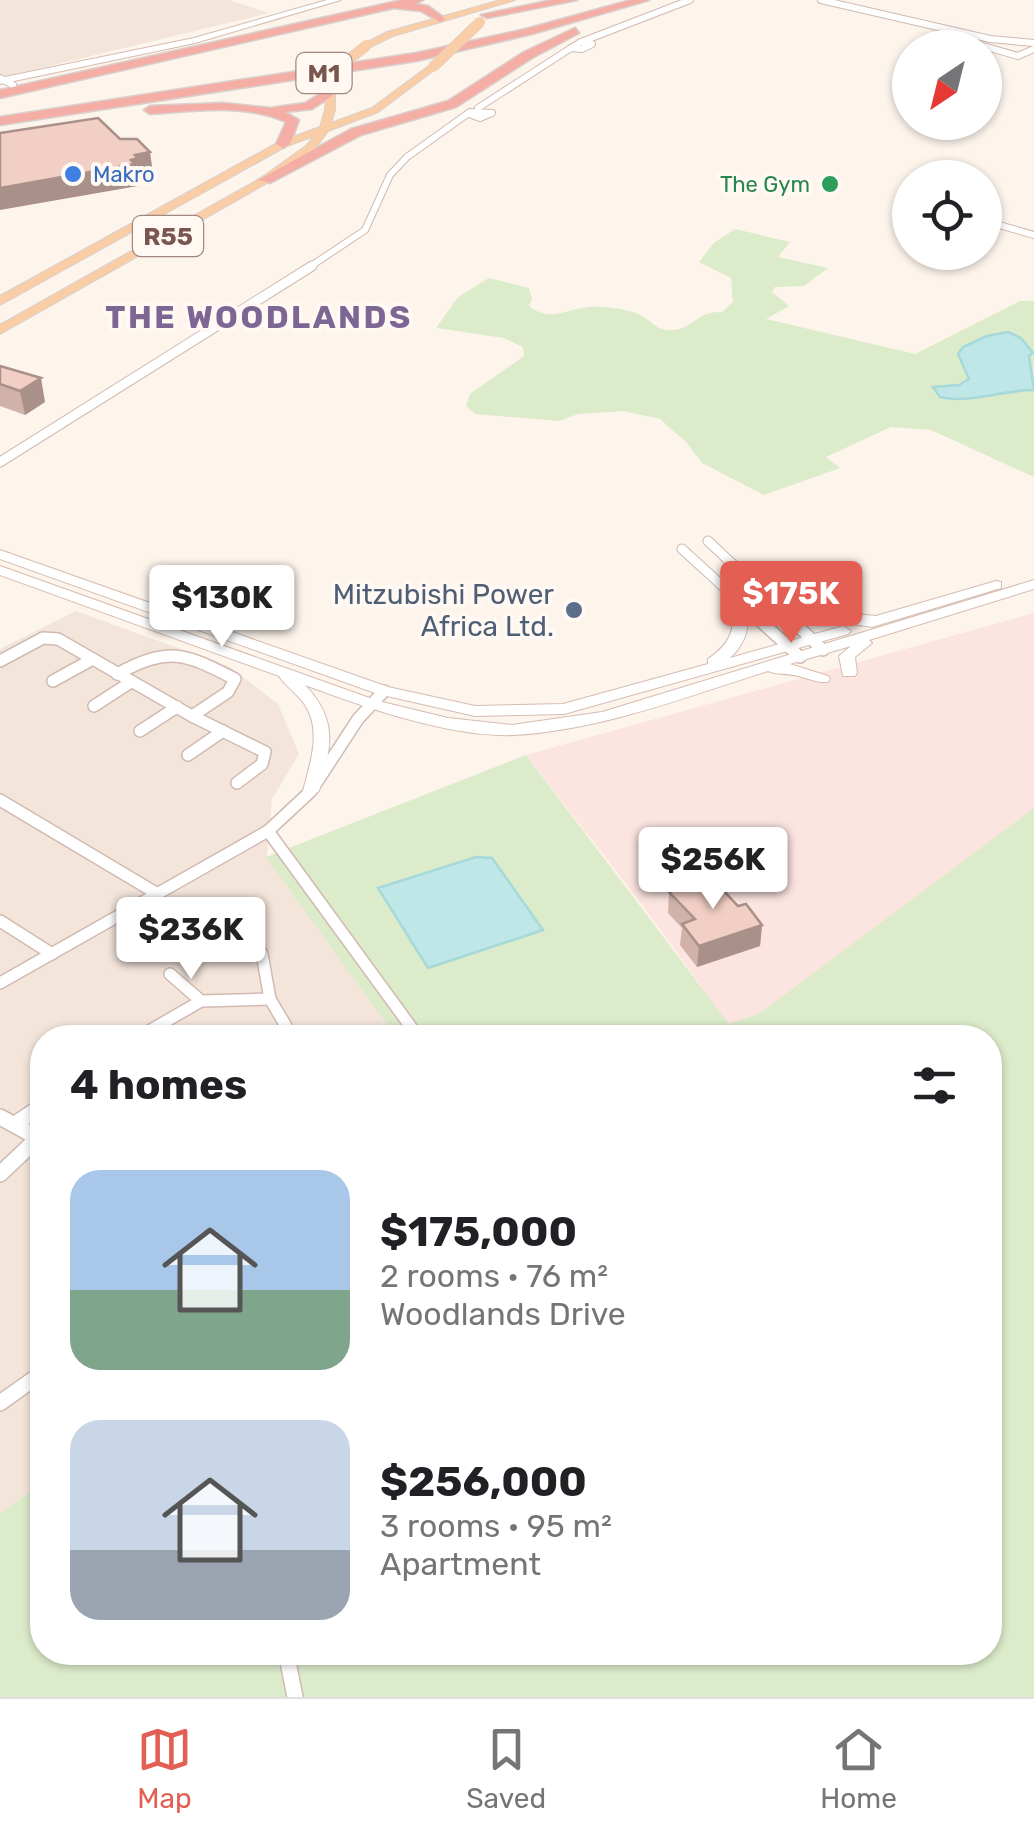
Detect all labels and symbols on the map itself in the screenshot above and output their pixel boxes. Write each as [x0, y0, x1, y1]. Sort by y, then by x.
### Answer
north arrow [892, 30, 1002, 140]
road number: M1 [296, 53, 352, 93]
place label: Makro [93, 161, 155, 188]
marker: Makro [62, 163, 84, 185]
place label: The Gym [720, 171, 810, 198]
marker: The Gym [819, 173, 841, 195]
road number: R55 [133, 216, 203, 256]
district label: THE WOODLANDS [105, 298, 413, 336]
pin: $175K [721, 561, 861, 646]
pin: $130K [152, 565, 292, 650]
place label: Mitzubishi Power Africa Ltd. [333, 578, 554, 643]
marker: Mitzubishi Power Africa Ltd. [563, 599, 585, 621]
pin: $256K [643, 827, 783, 912]
pin: $236K [121, 897, 261, 982]

